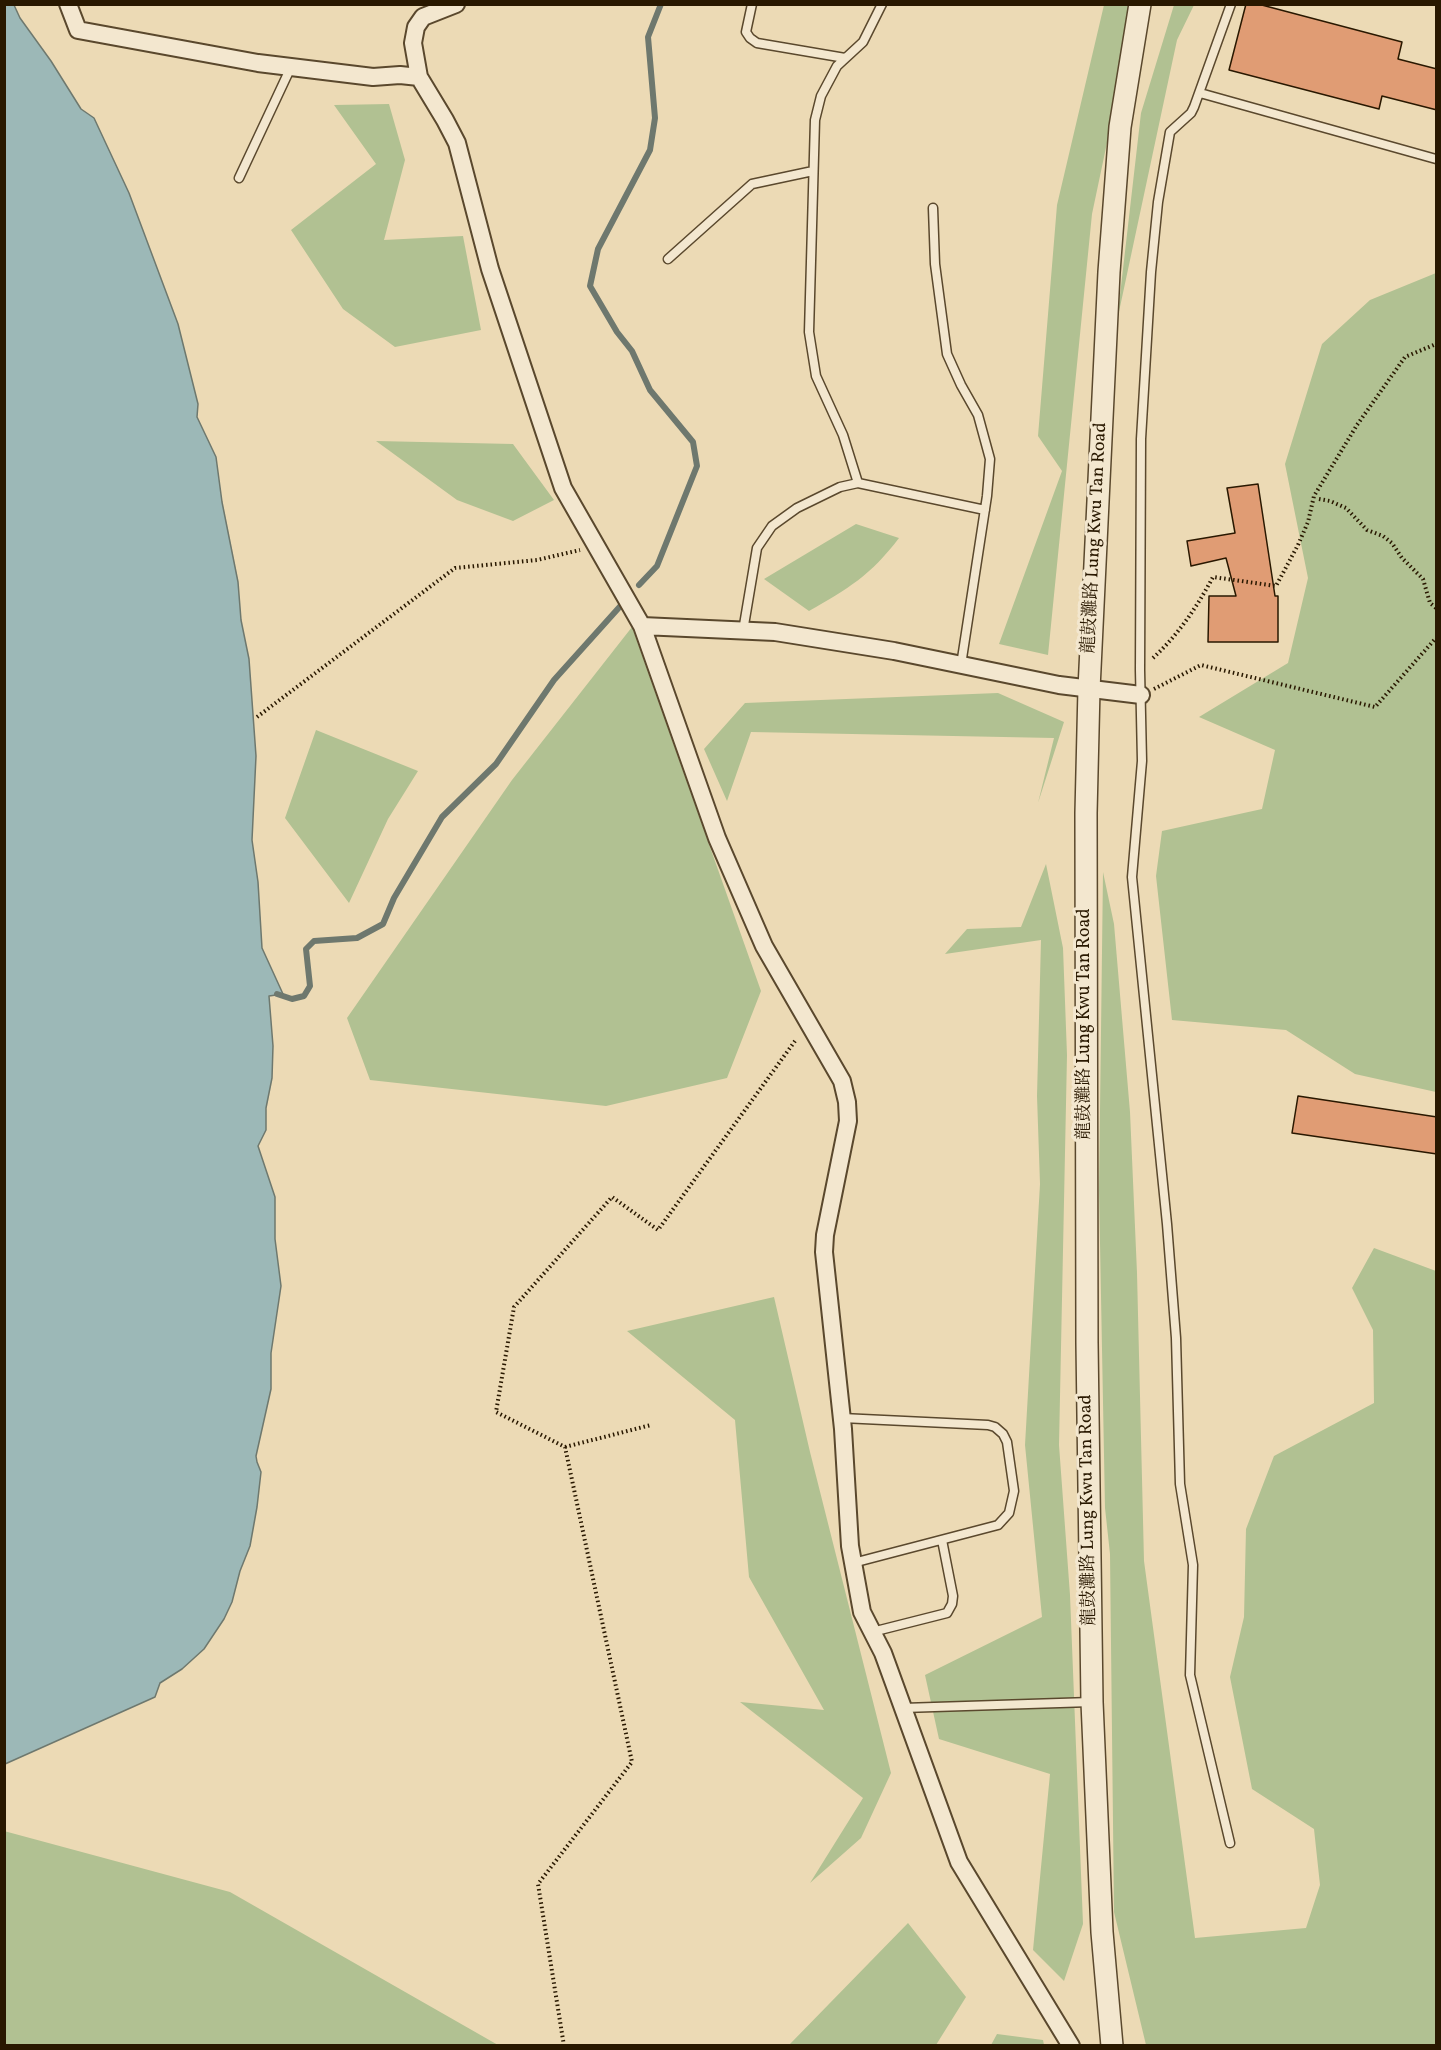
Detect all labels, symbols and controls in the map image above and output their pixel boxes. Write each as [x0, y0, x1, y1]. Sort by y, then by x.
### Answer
street label: 龍鼓灘路 Lung Kwu Tan Road [1079, 422, 1113, 654]
street label: 龍鼓灘路 Lung Kwu Tan Road [1075, 908, 1097, 1140]
street label: 龍鼓灘路 Lung Kwu Tan Road [1076, 1394, 1102, 1626]

